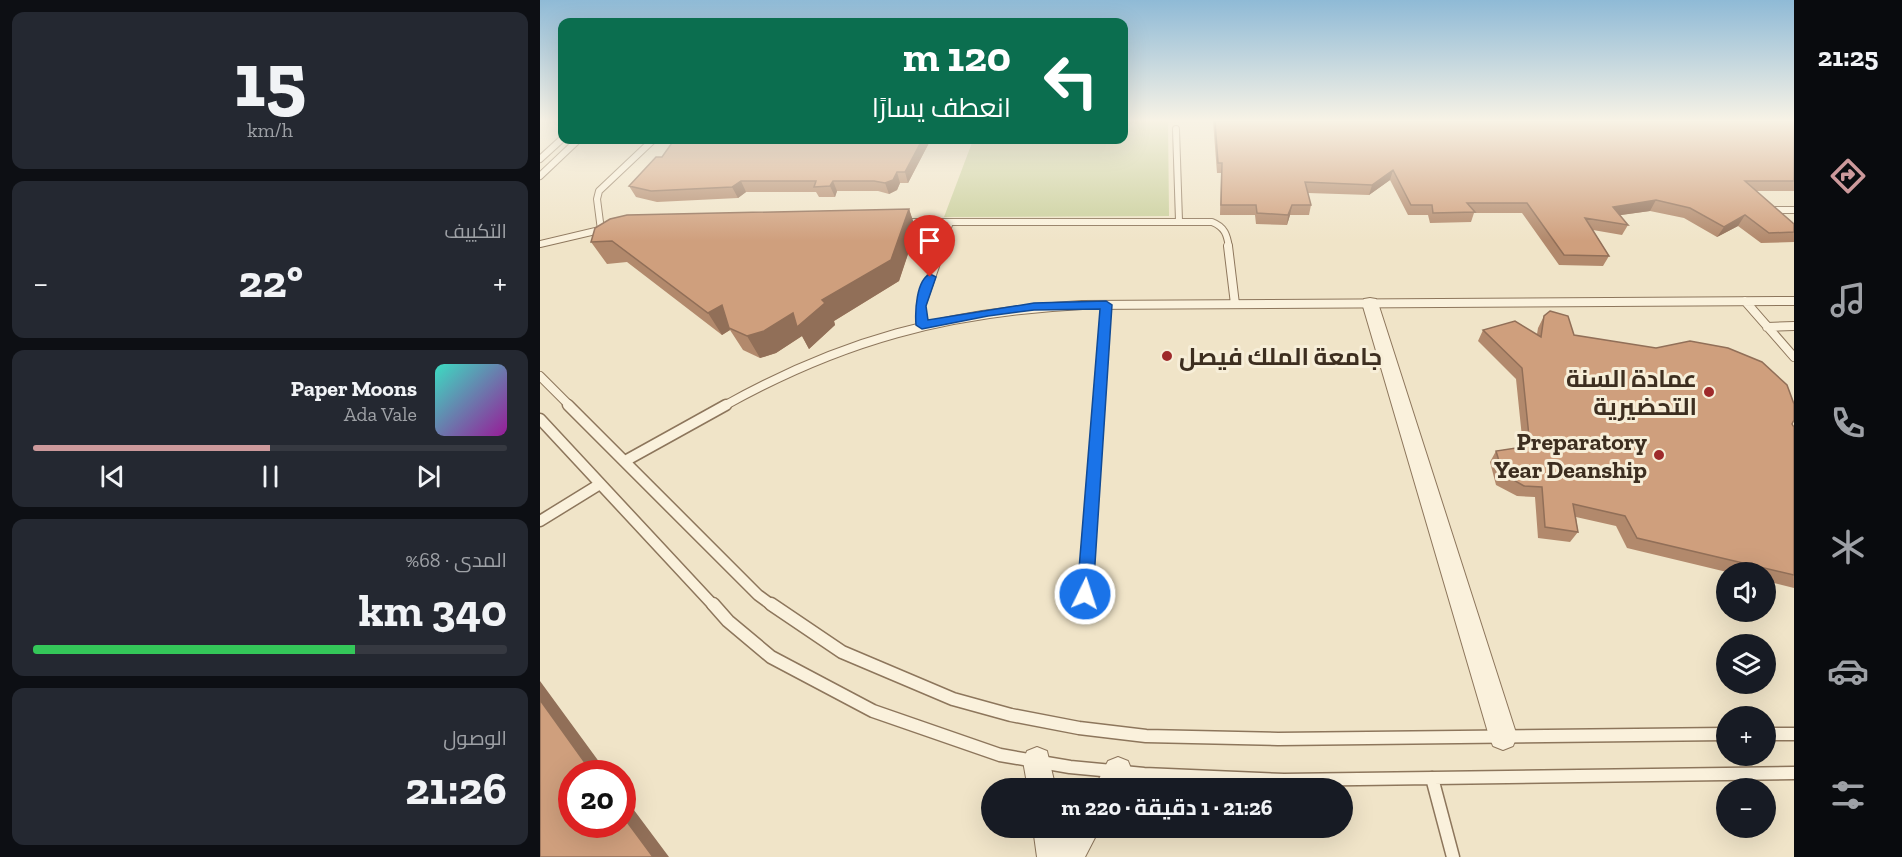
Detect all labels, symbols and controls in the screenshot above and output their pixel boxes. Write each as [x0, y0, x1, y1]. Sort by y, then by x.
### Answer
text: 120 m [903, 31, 1011, 82]
text: 15 [234, 32, 306, 126]
text: 21:25 [1818, 41, 1878, 73]
icon: left [1032, 42, 1110, 120]
text: انعطف يسارًا [872, 92, 1011, 124]
text: km/h [247, 118, 293, 142]
icon: directions [1827, 155, 1869, 197]
pin [904, 215, 955, 277]
text: التكييف [444, 219, 507, 243]
icon: arrive [913, 224, 946, 257]
text: 22° [238, 255, 303, 309]
text: − [33, 263, 48, 302]
text: + [493, 263, 507, 302]
icon: music [1827, 279, 1869, 321]
place label: جامعة الملك فيصل [1179, 342, 1382, 371]
marker: جامعة الملك فيصل [1160, 349, 1174, 363]
place label: عمادة السنة التحضيرية [1566, 364, 1697, 421]
text: Paper Moons [291, 375, 417, 402]
marker: عمادة السنة التحضيرية [1702, 385, 1716, 399]
text: Ada Vale [344, 402, 417, 426]
icon: phone [1827, 402, 1869, 444]
place label: Preparatory Year Deanship [1494, 427, 1647, 484]
marker: Preparatory Year Deanship [1652, 448, 1666, 462]
icon: previous [96, 460, 129, 493]
icon: pause [254, 460, 287, 493]
icon: next [412, 460, 445, 493]
icon: climate [1827, 526, 1869, 568]
text: المدى · 68% [405, 548, 507, 572]
position arrow [1053, 562, 1117, 626]
map controls [1716, 562, 1776, 838]
button: sound [1716, 562, 1776, 622]
text: 340 km [359, 584, 507, 638]
button: layers [1716, 634, 1776, 694]
icon: car [1827, 650, 1869, 692]
button: + [1716, 706, 1776, 766]
text: الوصول [443, 726, 507, 750]
speed limit sign: 20 [558, 760, 636, 838]
text: 21:26 [405, 762, 507, 816]
icon: filters [1827, 774, 1869, 816]
button: − [1716, 778, 1776, 838]
text: 21:26 · 1 دقيقة · 220 m [1061, 794, 1273, 821]

